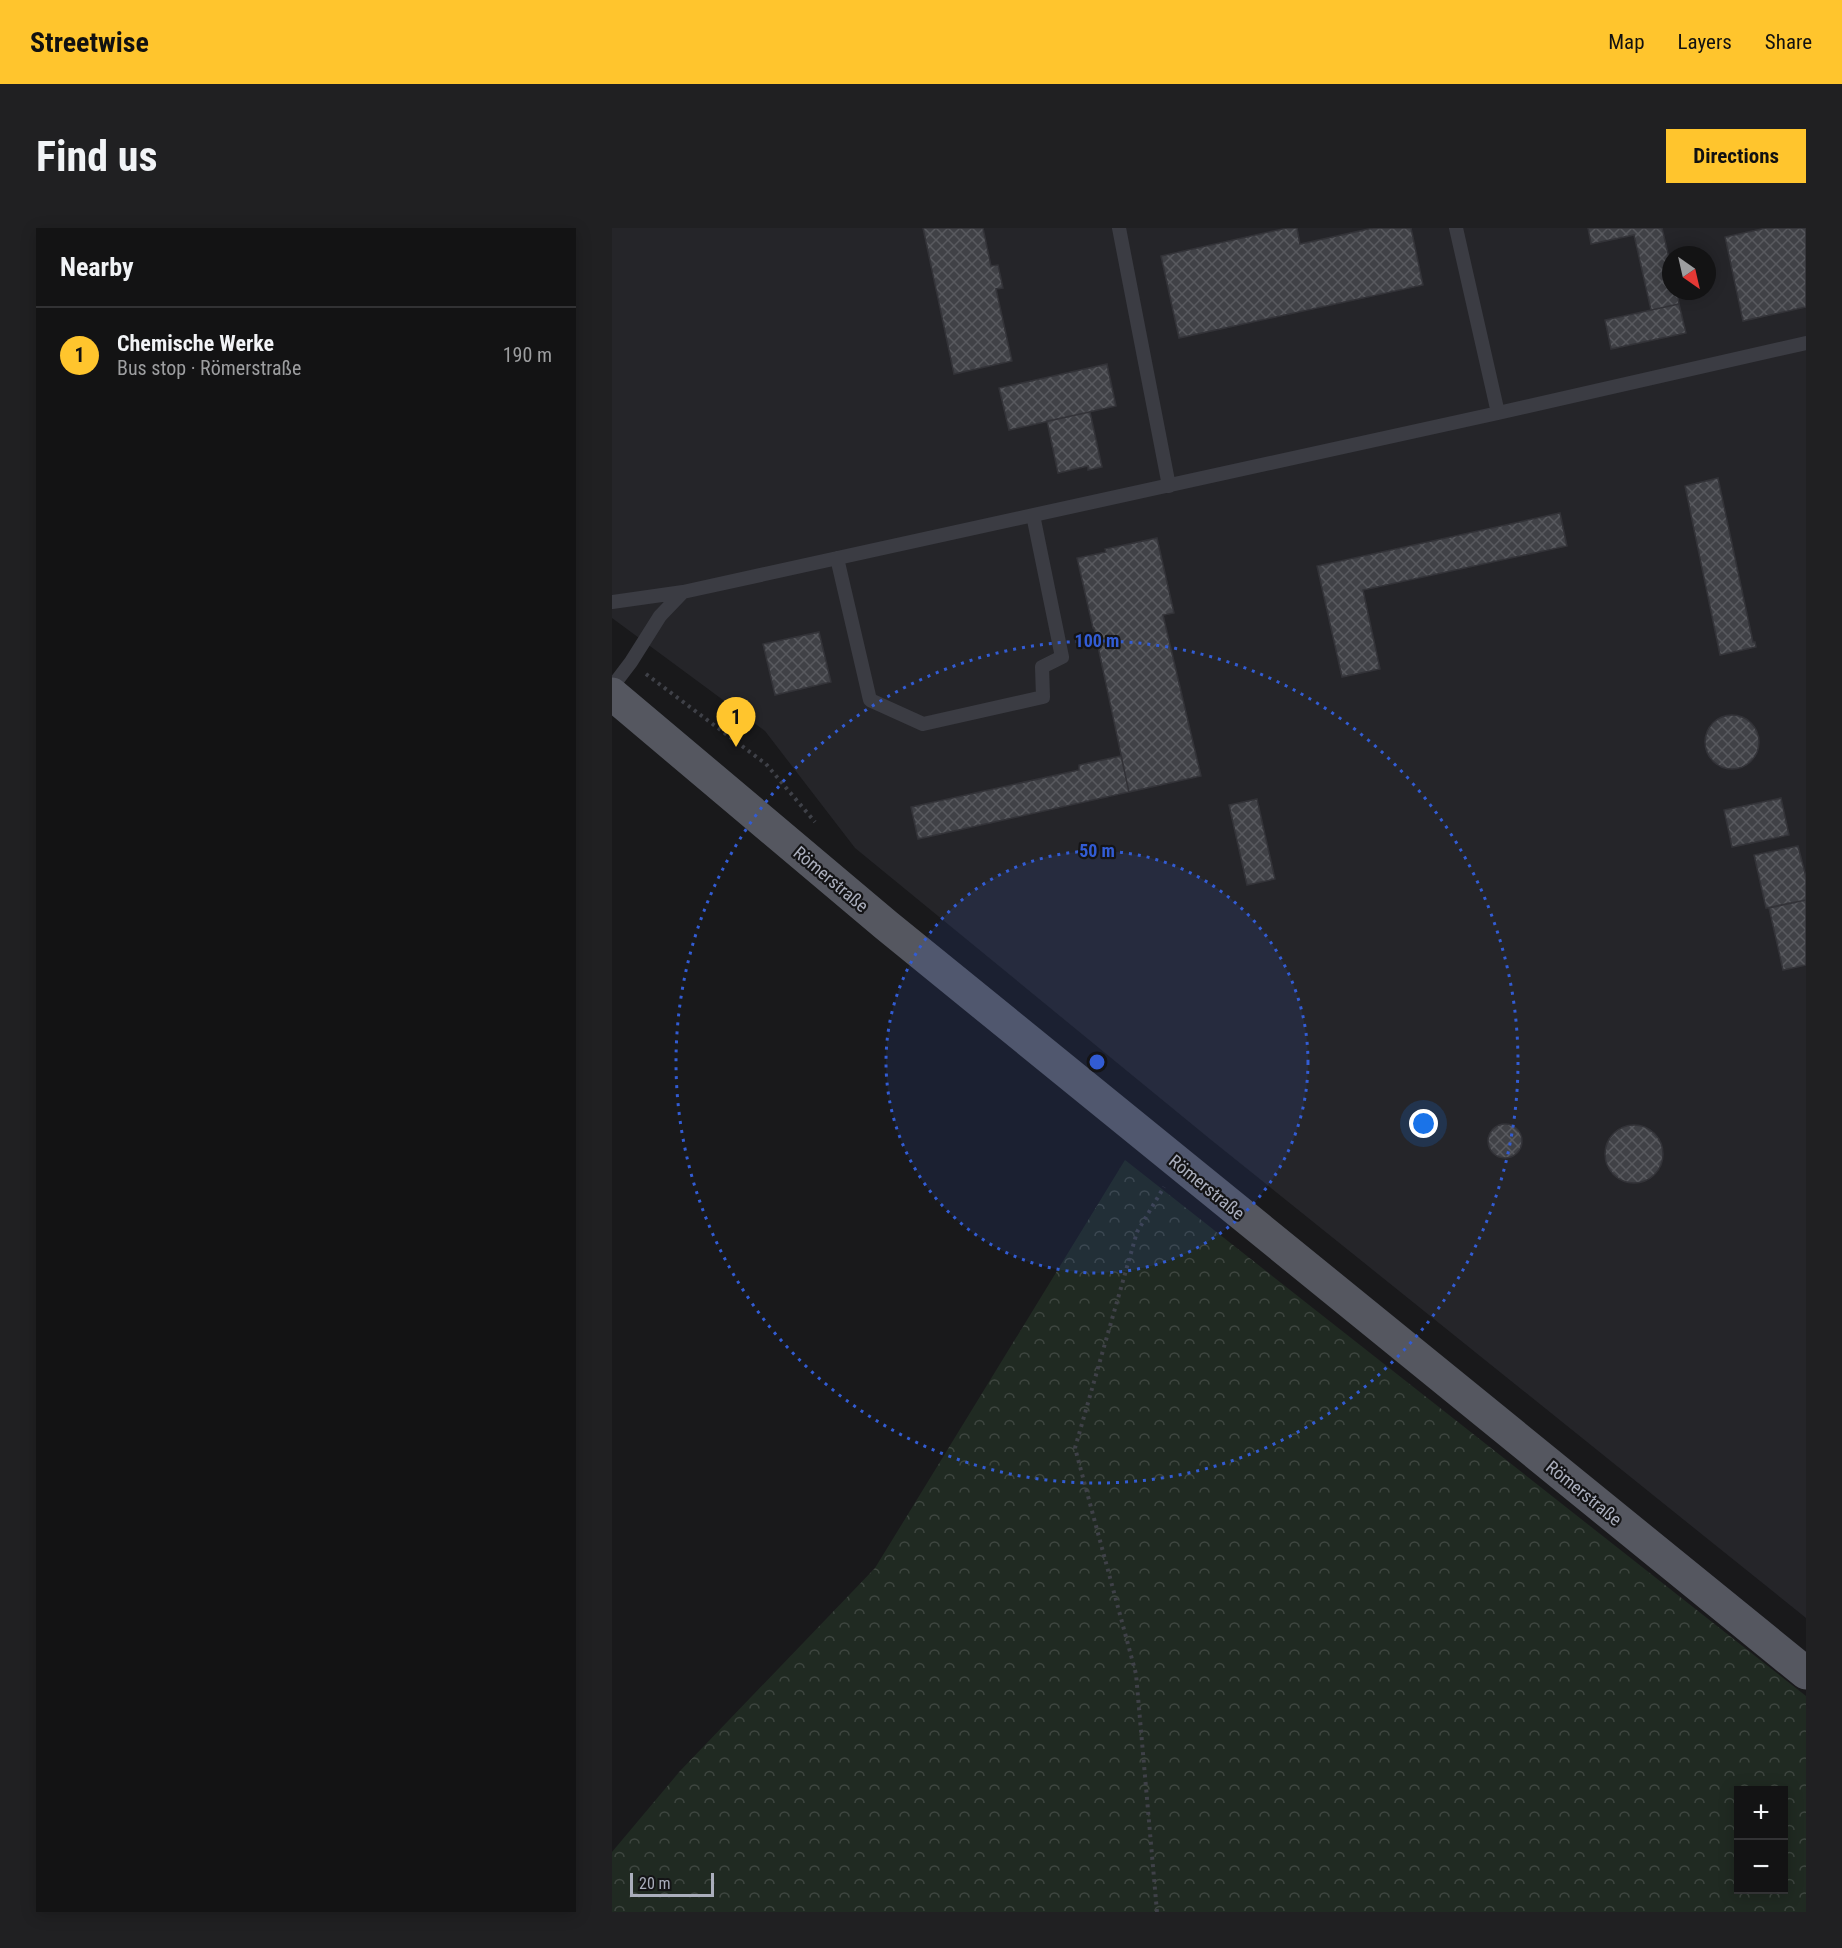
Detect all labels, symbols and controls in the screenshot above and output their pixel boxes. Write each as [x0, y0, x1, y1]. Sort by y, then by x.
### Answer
text: Streetwise [30, 26, 149, 59]
text: Map [1608, 30, 1645, 54]
text: Layers [1678, 30, 1732, 54]
text: Share [1765, 30, 1812, 54]
button: Directions [1666, 129, 1806, 183]
text: Find us [36, 132, 157, 181]
north arrow [1662, 246, 1716, 300]
text: Nearby [60, 252, 134, 282]
text: Chemische Werke [117, 331, 274, 356]
text: 1 [74, 343, 85, 367]
text: 190 m [503, 343, 552, 367]
text: Bus stop · Römerstraße [117, 356, 301, 380]
text: 100 m [1075, 630, 1119, 651]
pin: 1 [716, 698, 756, 747]
text: 50 m [1079, 840, 1115, 861]
street label: Römerstraße [789, 842, 873, 916]
centre of rings [1087, 1052, 1107, 1072]
your location [1409, 1109, 1438, 1138]
street label: Römerstraße [1165, 1150, 1249, 1224]
street label: Römerstraße [1542, 1456, 1626, 1530]
map controls [1734, 1786, 1788, 1894]
button: + [1734, 1786, 1788, 1840]
button: − [1734, 1840, 1788, 1894]
scale bar [630, 1870, 714, 1898]
text: 20 m [639, 1874, 671, 1893]

